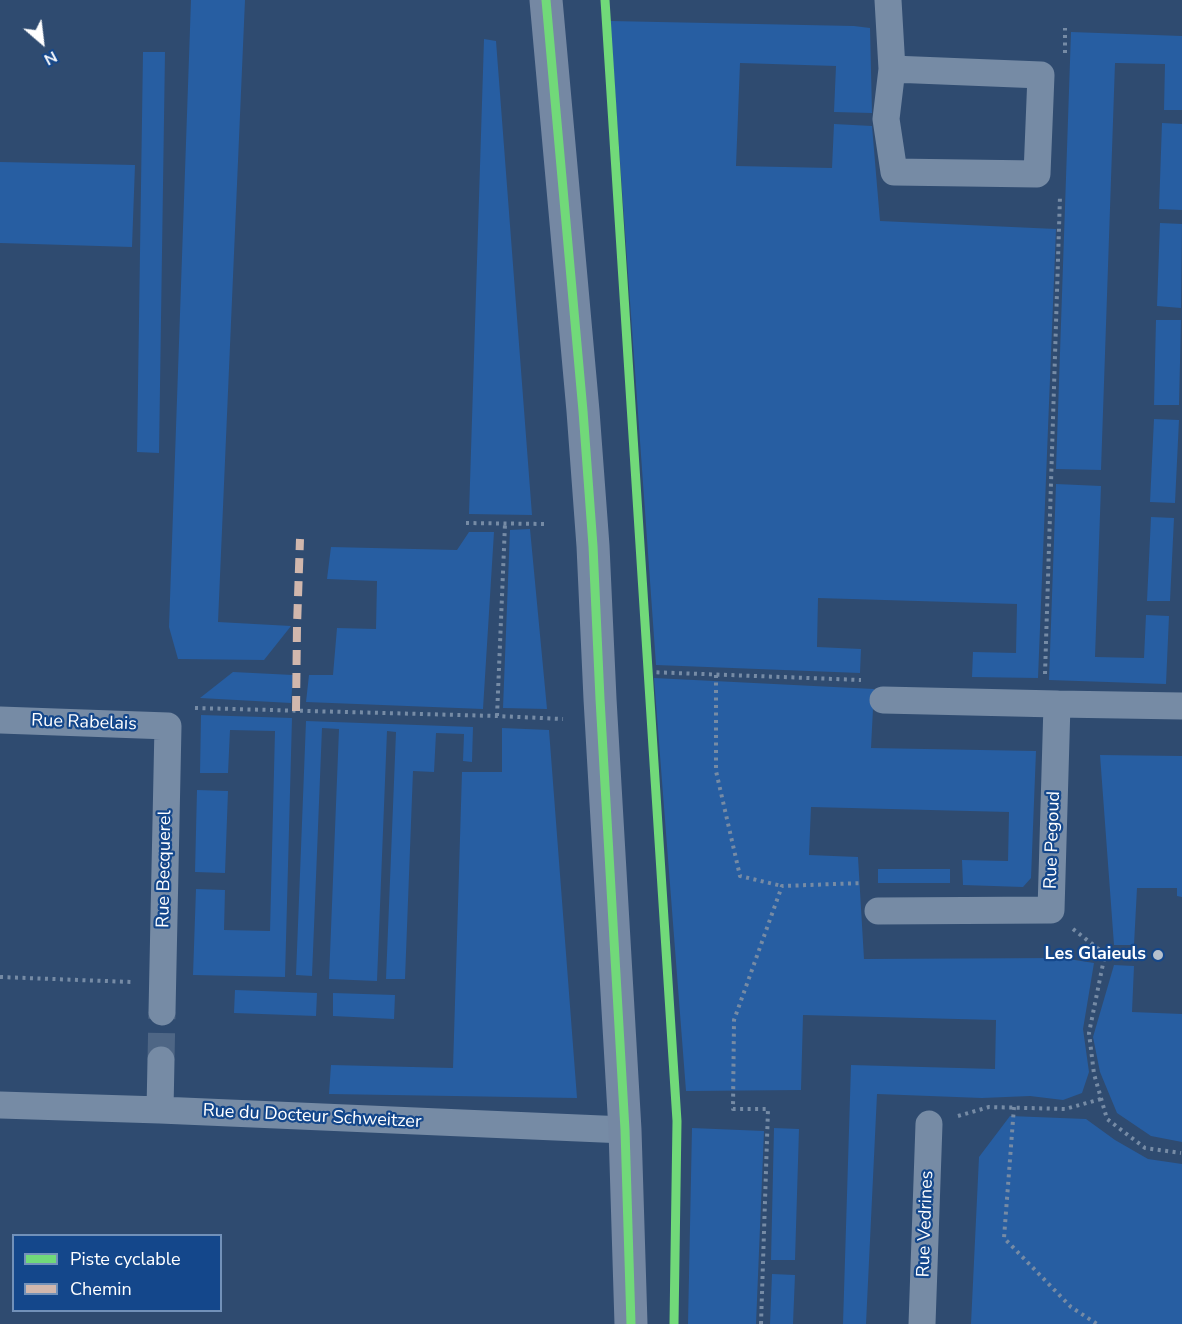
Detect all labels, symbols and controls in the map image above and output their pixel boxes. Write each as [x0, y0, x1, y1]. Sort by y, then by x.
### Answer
north arrow [12, 12, 72, 72]
text: N [40, 45, 61, 70]
street label: Rue Rabelais [31, 710, 137, 736]
street label: Rue Pegoud [1040, 791, 1066, 889]
street label: Rue Becquerel [153, 810, 177, 928]
place label: Les Glaieuls [1045, 944, 1146, 966]
marker: Les Glaieuls [1151, 948, 1165, 962]
street label: Rue du Docteur Schweitzer [202, 1100, 422, 1134]
street label: Rue Vedrines [913, 1170, 939, 1278]
legend [12, 1234, 222, 1312]
text: Piste cyclable [70, 1247, 181, 1271]
text: Chemin [70, 1277, 132, 1301]

